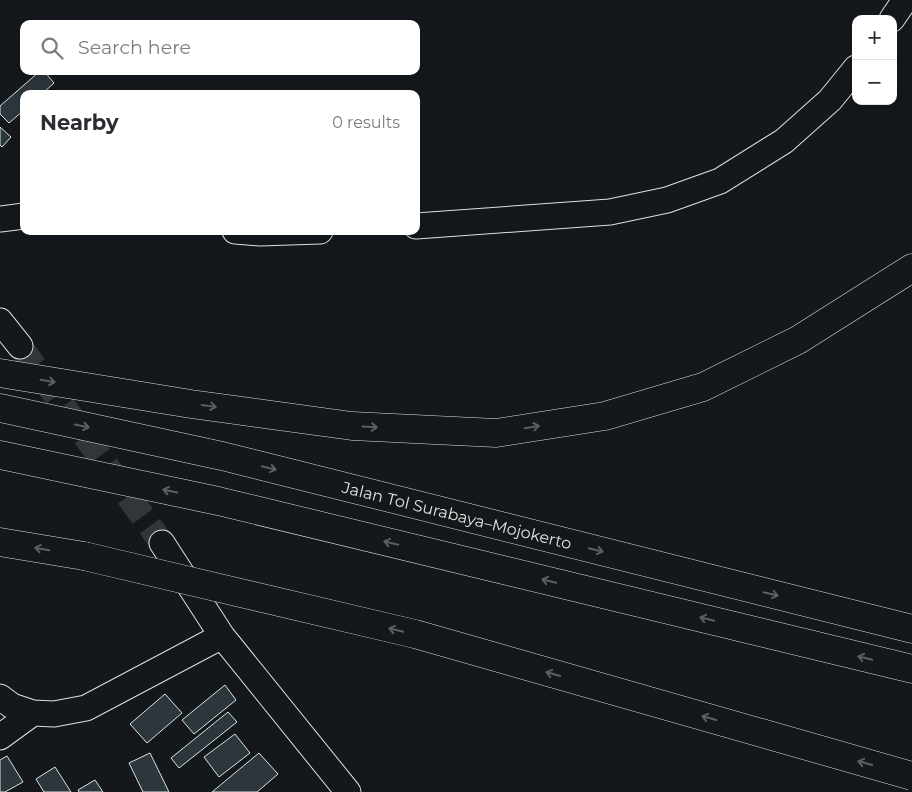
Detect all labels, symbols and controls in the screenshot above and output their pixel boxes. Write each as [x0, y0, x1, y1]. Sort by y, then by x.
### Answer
map controls [852, 15, 897, 105]
button: + [852, 15, 897, 60]
search box [20, 20, 420, 75]
icon: search [38, 34, 66, 62]
text: Search here [78, 36, 191, 59]
button: − [852, 60, 897, 105]
text: Nearby [40, 110, 119, 135]
text: 0 results [332, 113, 400, 132]
one-way arrow [40, 376, 56, 386]
one-way arrow [200, 401, 216, 411]
one-way arrow [73, 422, 89, 431]
one-way arrow [362, 422, 378, 431]
one-way arrow [523, 422, 539, 432]
one-way arrow [260, 464, 276, 473]
street label: Jalan Tol Surabaya–Mojokerto [339, 477, 574, 553]
one-way arrow [163, 486, 179, 495]
one-way arrow [383, 538, 399, 547]
one-way arrow [34, 543, 50, 553]
one-way arrow [588, 546, 604, 555]
one-way arrow [541, 576, 557, 585]
one-way arrow [762, 590, 778, 599]
one-way arrow [699, 614, 715, 623]
one-way arrow [389, 625, 405, 634]
one-way arrow [857, 653, 873, 662]
one-way arrow [545, 668, 561, 678]
one-way arrow [701, 713, 717, 723]
one-way arrow [858, 758, 874, 767]

